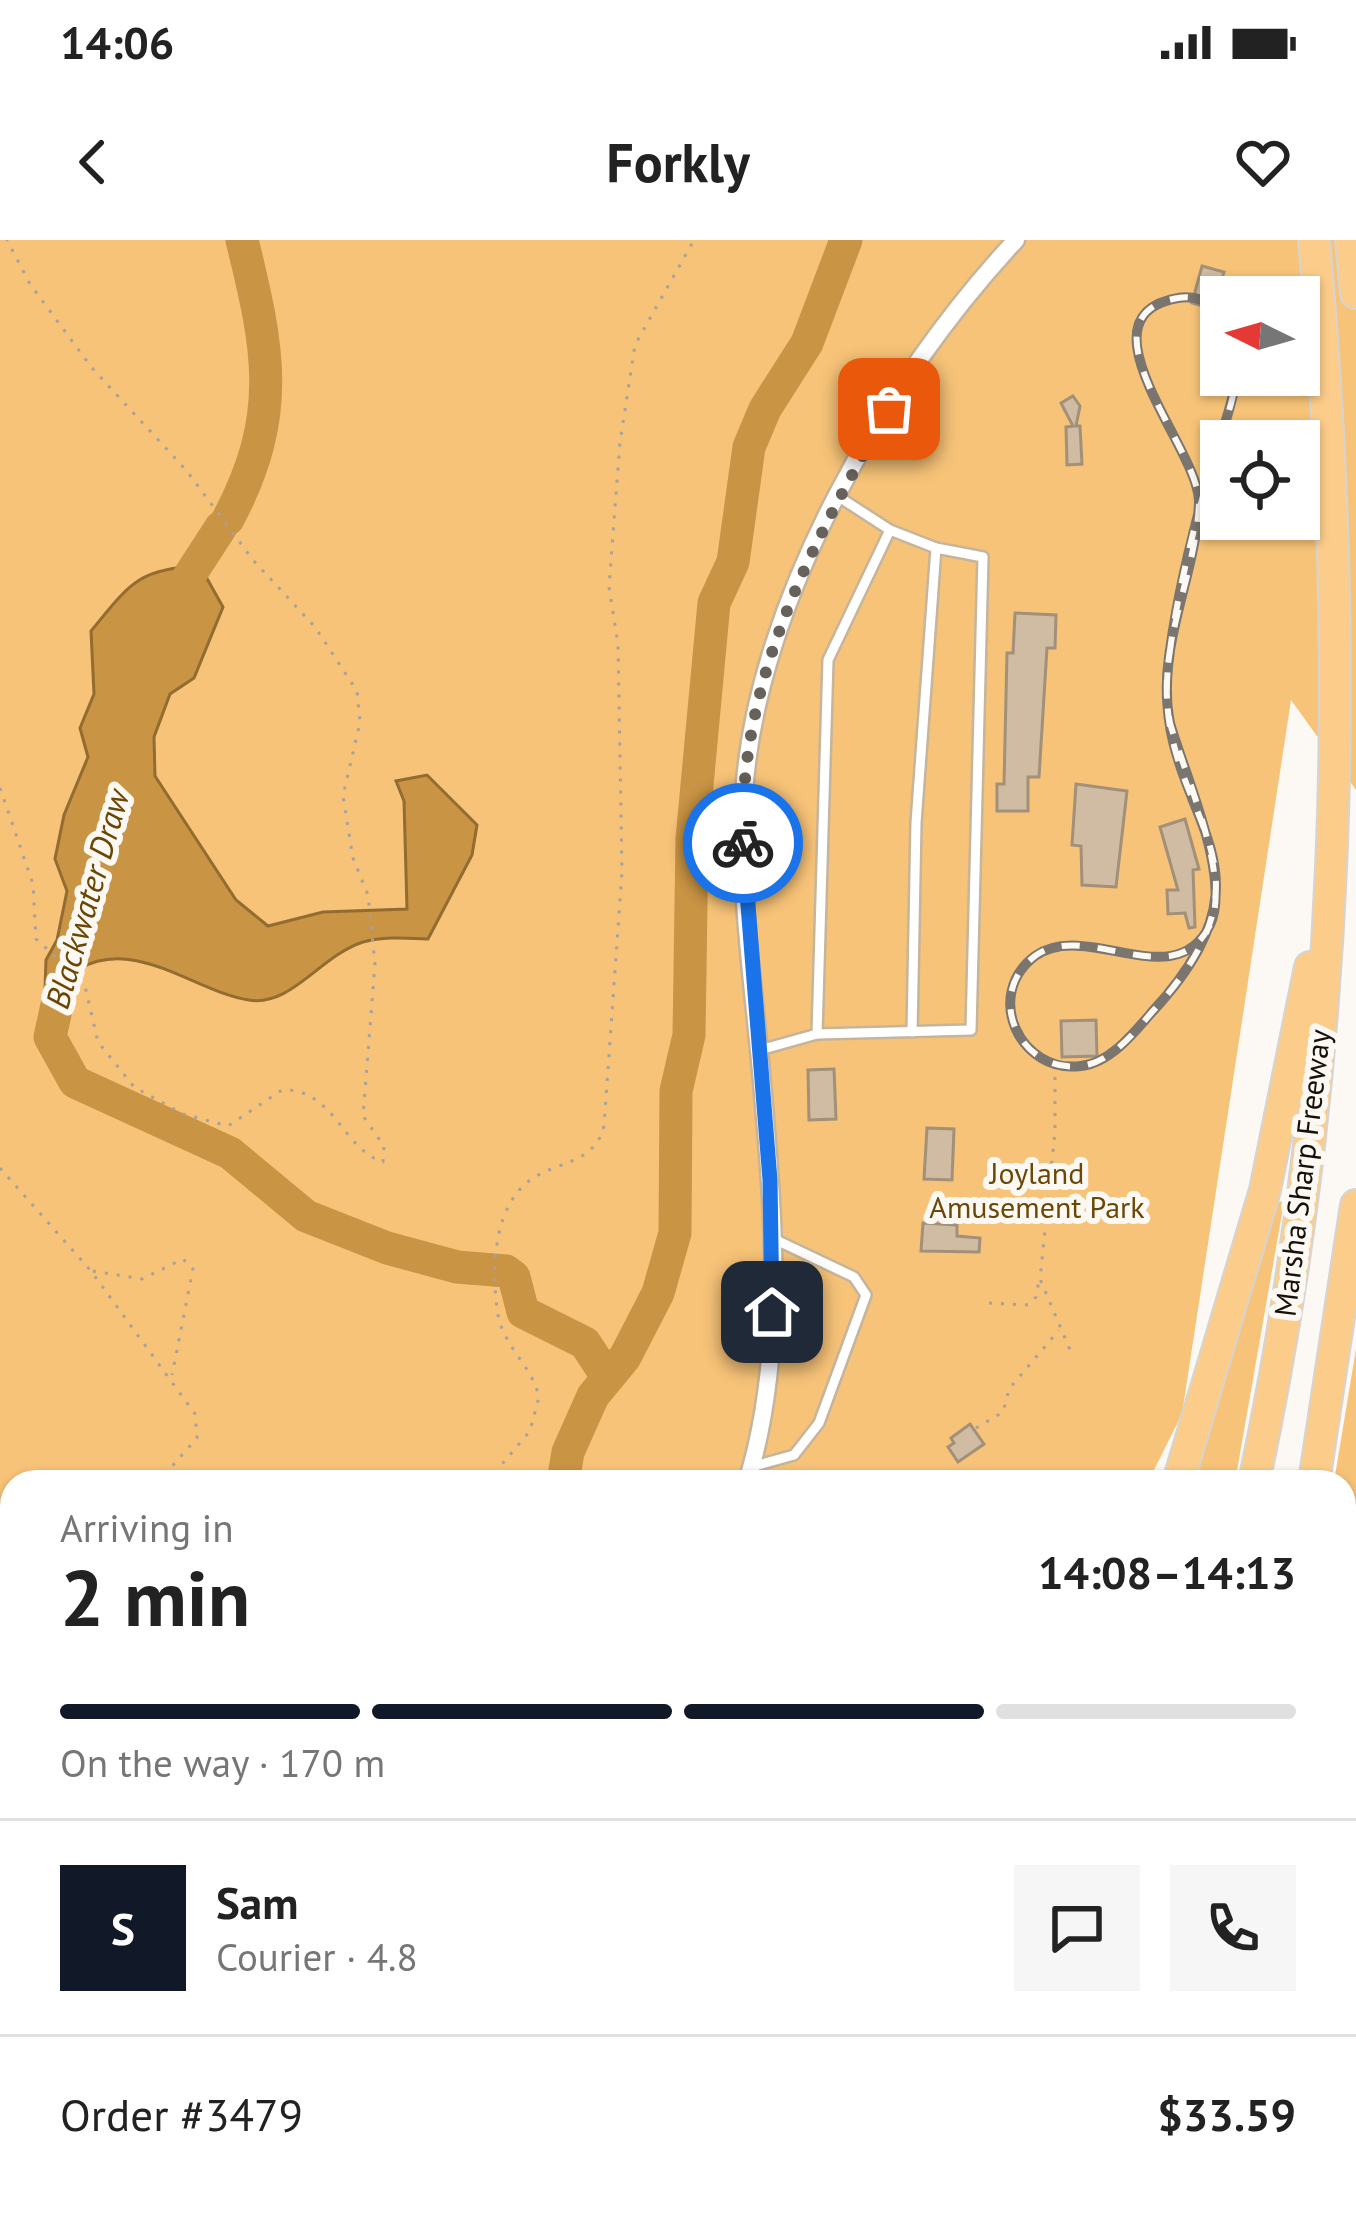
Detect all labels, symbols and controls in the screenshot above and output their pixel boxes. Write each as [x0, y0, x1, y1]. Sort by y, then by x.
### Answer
text: 14:06 [60, 13, 174, 71]
text: Forkly [606, 127, 750, 197]
icon: back [60, 129, 126, 195]
icon: heart [1230, 129, 1296, 195]
north arrow [1200, 276, 1320, 396]
map controls [1200, 276, 1320, 540]
pin [838, 358, 940, 460]
icon: bag [856, 376, 922, 442]
button: locate [1200, 420, 1320, 540]
water label: Blackwater Draw [35, 782, 139, 1013]
courier [683, 783, 803, 903]
icon: bike [710, 810, 776, 876]
street label: Marsha Sharp Freeway [1265, 1027, 1338, 1319]
park label: Joyland Amusement Park [929, 1153, 1145, 1226]
pin [721, 1261, 823, 1363]
icon: home [739, 1279, 805, 1345]
text: Arriving in [60, 1502, 234, 1553]
text: 14:08–14:13 [1038, 1543, 1296, 1601]
text: 2 min [60, 1547, 250, 1648]
text: On the way · 170 m [60, 1737, 385, 1788]
button: chat [1014, 1865, 1140, 1991]
button: phone [1170, 1865, 1296, 1991]
text: Sam [216, 1873, 298, 1931]
text: S [111, 1899, 135, 1957]
text: Courier · 4.8 [216, 1931, 418, 1982]
text: Order #3479 [60, 2085, 303, 2143]
text: $33.59 [1157, 2085, 1296, 2143]

